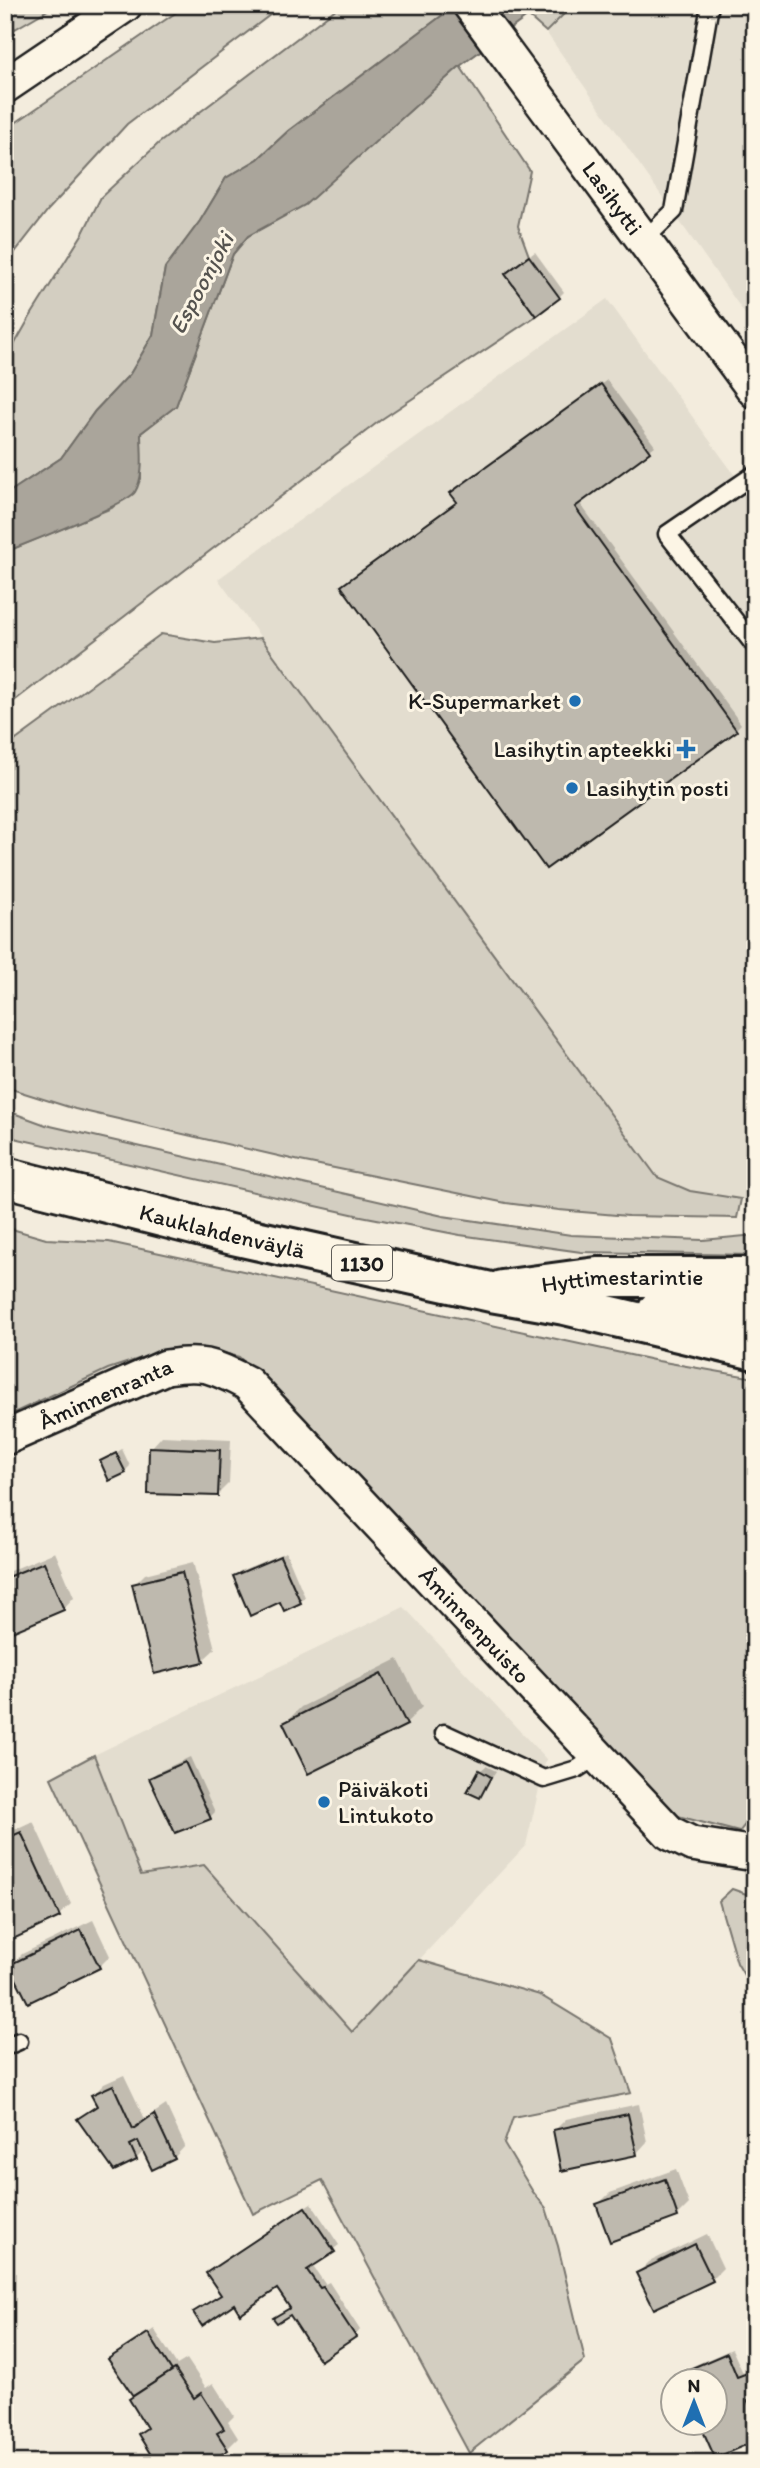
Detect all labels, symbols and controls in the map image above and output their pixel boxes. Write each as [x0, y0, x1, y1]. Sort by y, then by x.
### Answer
street label: Lasihytti [576, 156, 649, 240]
water label: Espoonjoki [162, 225, 241, 339]
place label: K-Supermarket [408, 687, 561, 715]
marker: K-Supermarket [567, 693, 583, 709]
place label: Lasihytin apteekki [493, 735, 672, 763]
marker: Lasihytin apteekki [678, 741, 694, 757]
place label: Lasihytin posti [586, 774, 729, 802]
marker: Lasihytin posti [564, 780, 580, 796]
street label: Kauklahdenväylä [137, 1198, 308, 1265]
road number: 1130 [332, 1246, 392, 1280]
street label: Hyttimestarintie [539, 1263, 703, 1298]
street label: Åminnenranta [34, 1352, 177, 1435]
street label: Åminnenpuisto [413, 1561, 536, 1689]
place label: Päiväkoti Lintukoto [338, 1775, 434, 1829]
marker: Päiväkoti Lintukoto [316, 1794, 332, 1810]
north arrow [658, 2366, 728, 2436]
text: N [688, 2374, 700, 2397]

